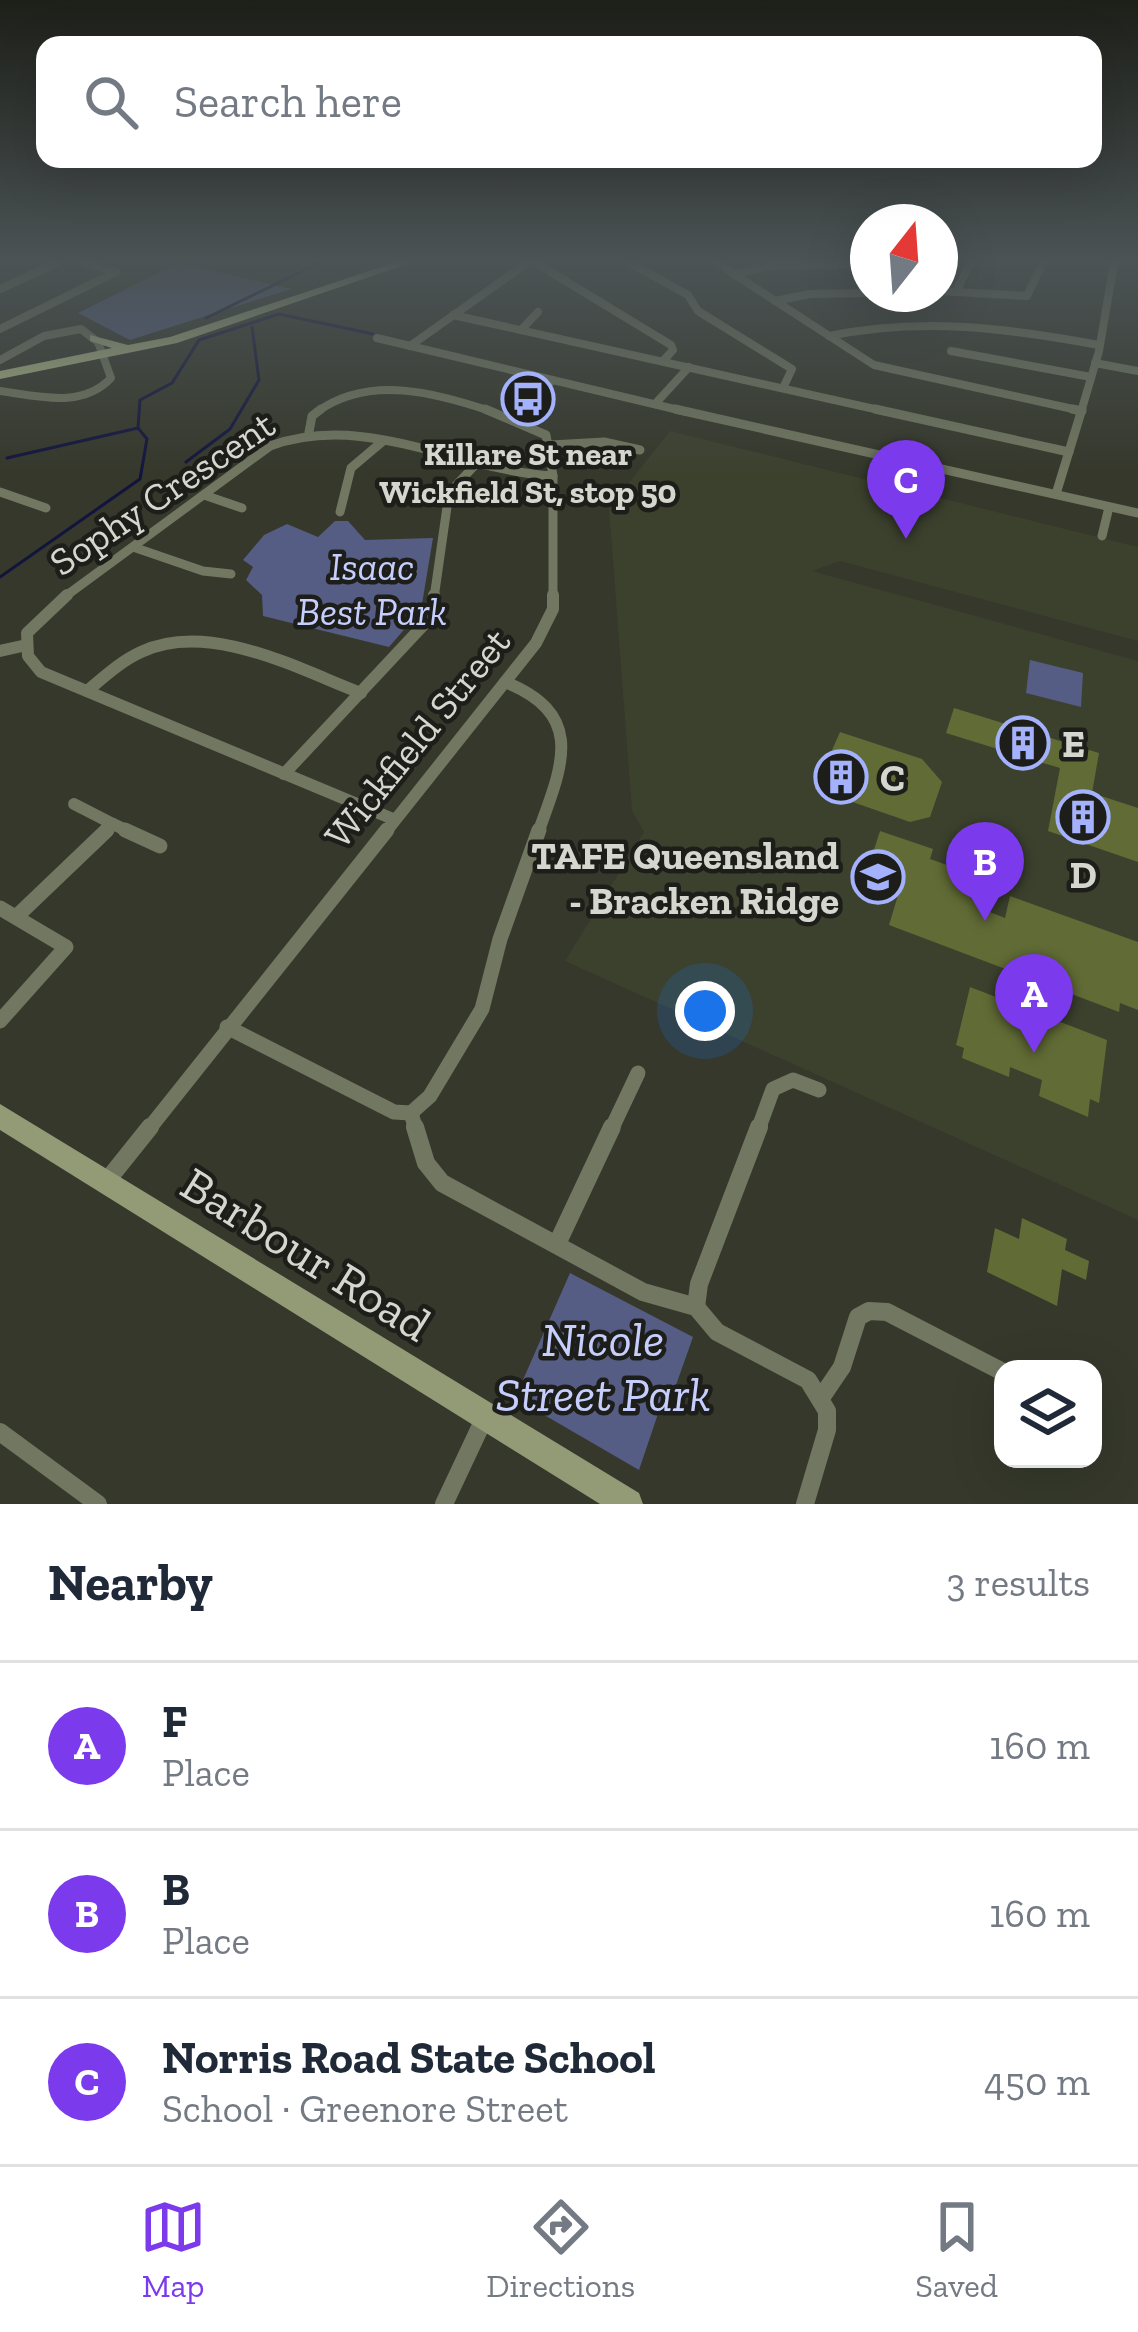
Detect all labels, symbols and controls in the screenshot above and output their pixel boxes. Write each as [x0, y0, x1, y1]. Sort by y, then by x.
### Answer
search box [36, 36, 1102, 168]
icon: search [78, 69, 144, 135]
text: Search here [174, 75, 402, 129]
north arrow [850, 204, 958, 312]
bus stop icon: Killare St near Wickfield St, stop 50 [500, 371, 556, 427]
street label: Sophy Crescent [41, 400, 284, 586]
place label: Killare St near Wickfield St, stop 50 [379, 434, 677, 511]
pin: C [867, 440, 945, 539]
park label: Isaac Best Park [297, 543, 447, 635]
street label: Wickfield Street [314, 618, 520, 857]
building icon: E [995, 715, 1051, 771]
place label: E [1062, 720, 1085, 767]
building icon: C [813, 749, 869, 805]
place label: C [880, 754, 905, 801]
building icon: D [1055, 789, 1111, 845]
pin: B [946, 822, 1024, 921]
place label: TAFE Queensland - Bracken Ridge [531, 832, 839, 924]
school or university icon: TAFE Queensland - Bracken Ridge [850, 849, 906, 905]
place label: D [1069, 851, 1097, 898]
pin: A [995, 954, 1073, 1053]
your location [675, 981, 735, 1041]
street label: Barbour Road [171, 1155, 441, 1353]
park label: Nicole Street Park [495, 1311, 711, 1423]
map controls [994, 1360, 1102, 1468]
button: layers [994, 1360, 1102, 1468]
text: Nearby [48, 1552, 213, 1613]
text: 3 results [946, 1559, 1090, 1606]
text: F [162, 1695, 188, 1749]
text: A [74, 1722, 100, 1769]
text: 160 m [989, 1722, 1090, 1769]
text: Place [162, 1749, 250, 1796]
text: B [162, 1863, 190, 1917]
text: B [75, 1890, 99, 1937]
text: 160 m [989, 1890, 1090, 1937]
text: Place [162, 1917, 250, 1964]
text: Norris Road State School [162, 2031, 656, 2085]
text: C [74, 2058, 100, 2105]
text: 450 m [984, 2058, 1090, 2105]
text: School · Greenore Street [162, 2085, 568, 2132]
tab: Map [140, 2194, 206, 2305]
tab: Directions [486, 2194, 635, 2305]
tab: Saved [915, 2194, 998, 2305]

